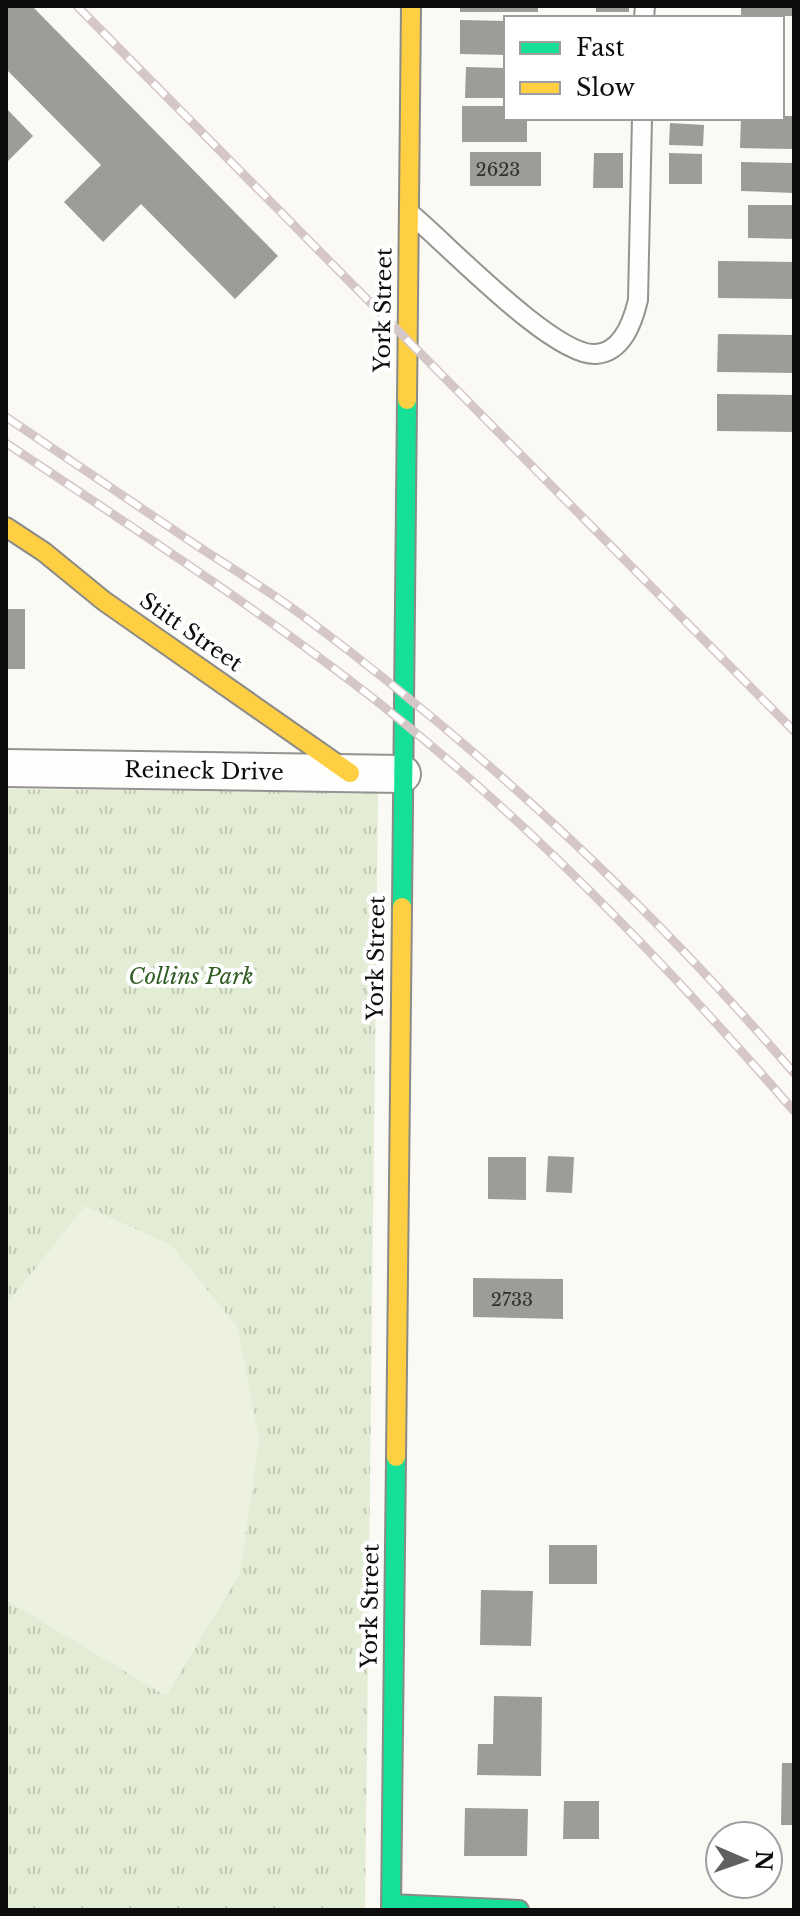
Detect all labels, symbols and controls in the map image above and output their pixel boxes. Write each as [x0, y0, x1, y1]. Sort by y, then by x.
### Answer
legend [504, 16, 784, 120]
text: Fast [576, 33, 624, 62]
text: Slow [576, 73, 635, 102]
house number: 2623 [476, 159, 520, 181]
street label: York Street [368, 247, 398, 373]
street label: Stitt Street [135, 587, 248, 678]
street label: Reineck Drive [124, 756, 284, 786]
street label: York Street [361, 895, 391, 1021]
park label: Collins Park [128, 963, 254, 990]
house number: 2733 [491, 1289, 533, 1311]
street label: York Street [355, 1543, 385, 1669]
north arrow [704, 1820, 784, 1900]
text: N [750, 1850, 777, 1872]

